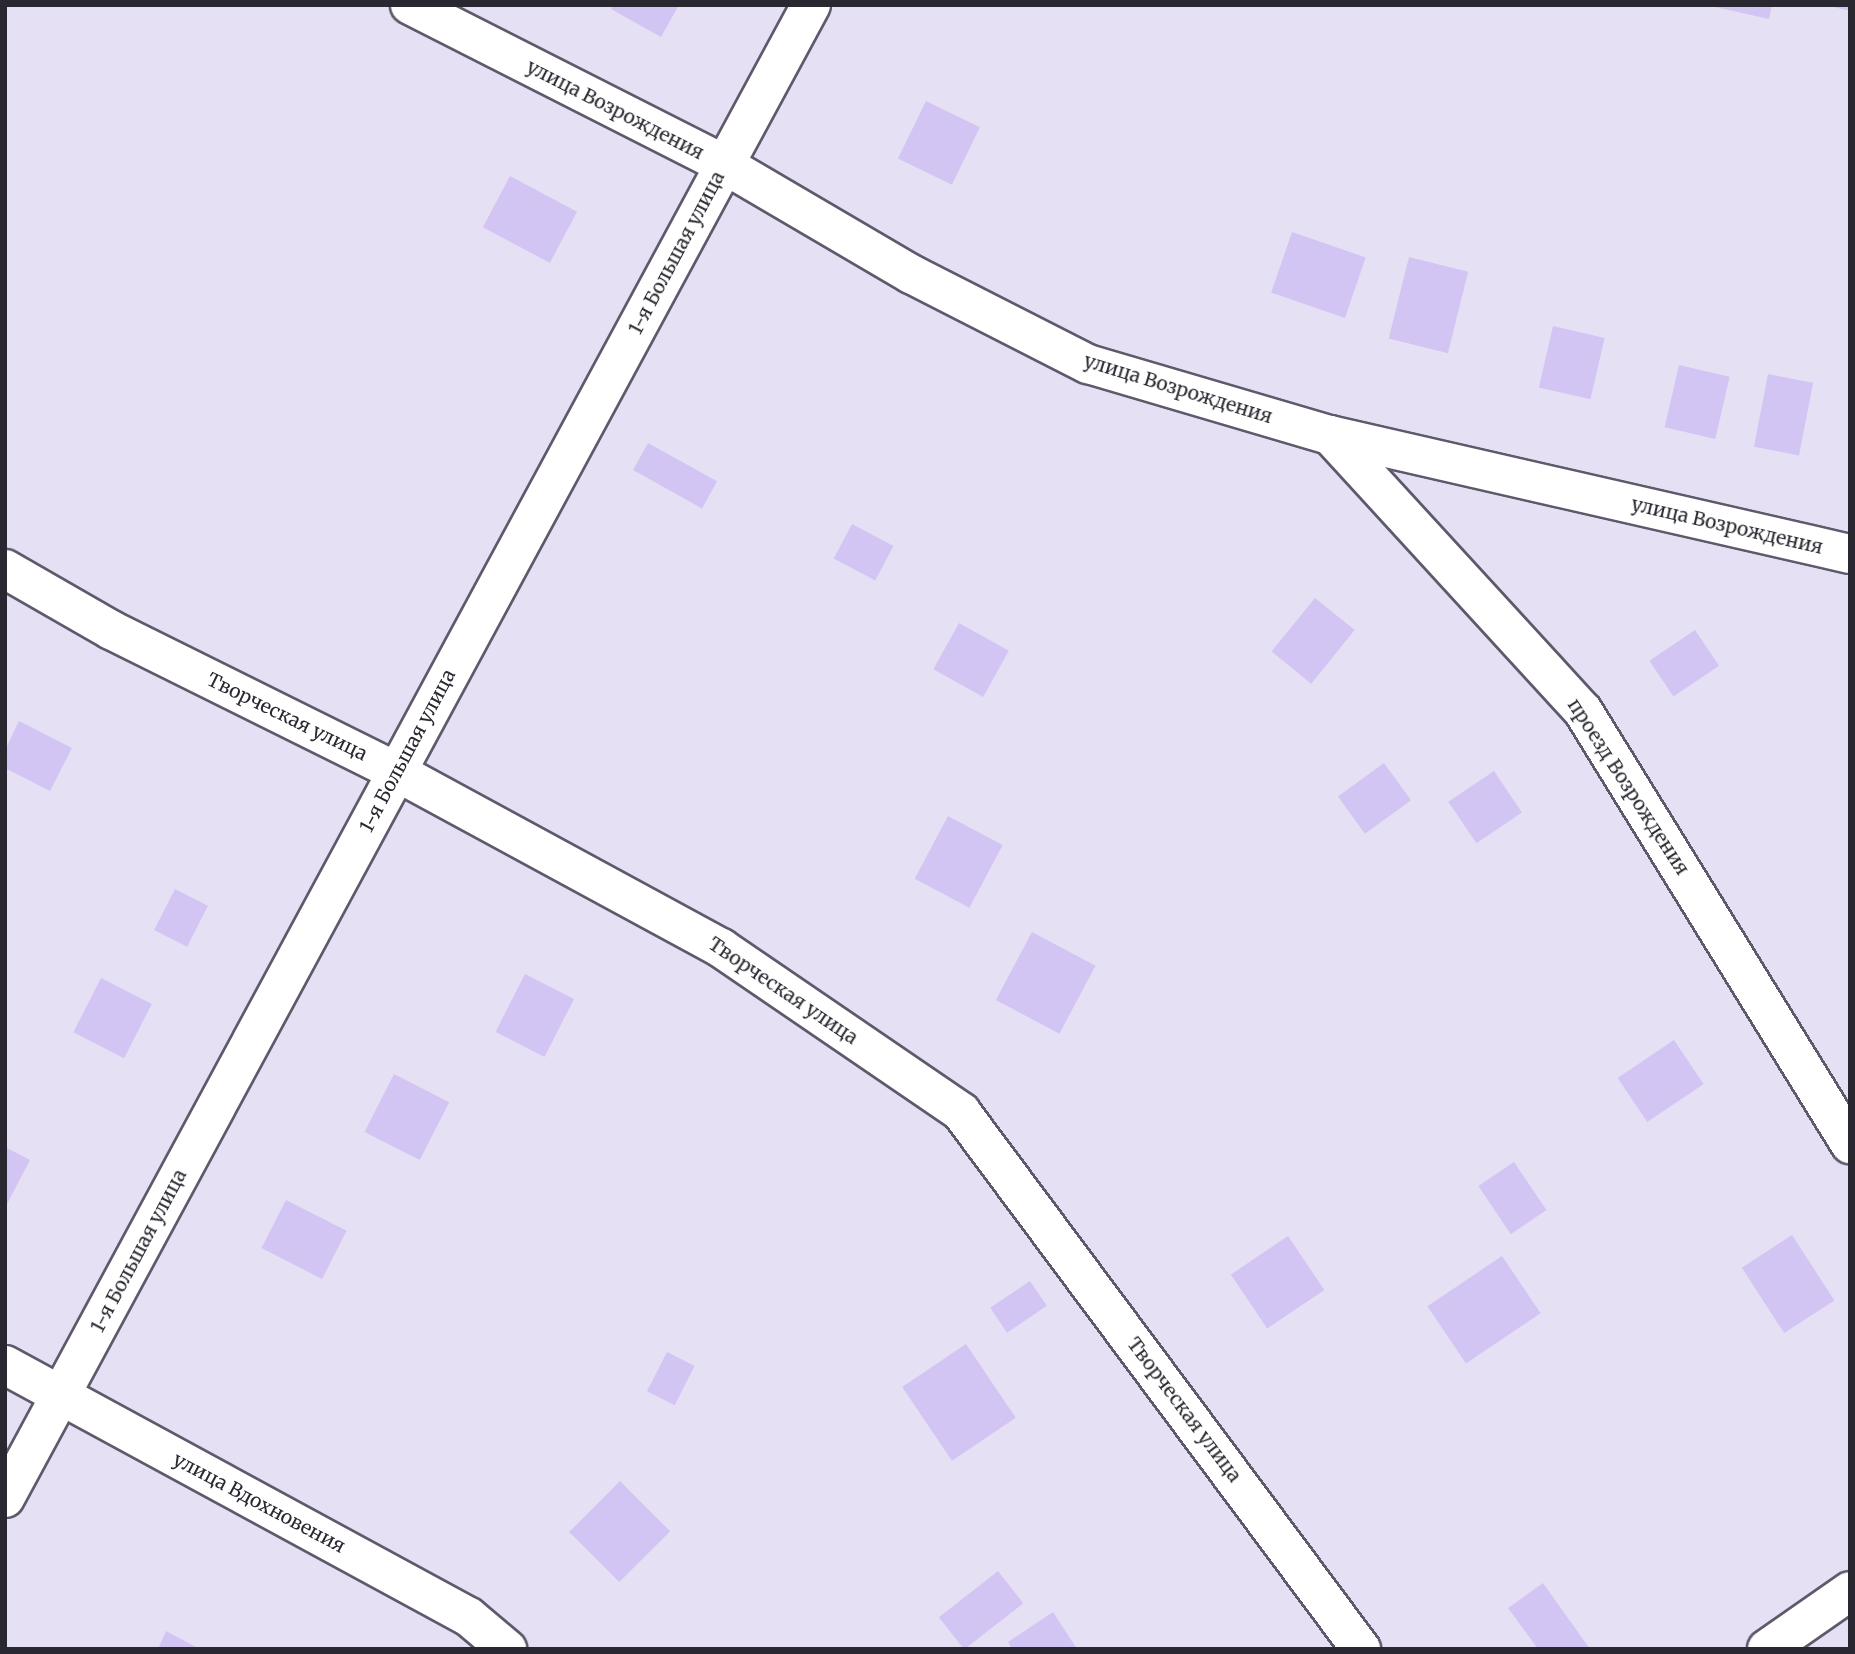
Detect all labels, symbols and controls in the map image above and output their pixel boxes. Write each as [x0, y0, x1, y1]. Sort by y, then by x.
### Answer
street label: улица Возрождения [523, 55, 707, 165]
street label: 1-я Большая улица [624, 168, 730, 338]
street label: улица Возрождения [1081, 349, 1275, 429]
street label: улица Возрождения [1629, 493, 1825, 559]
street label: 1-я Большая улица [355, 666, 461, 836]
street label: Творческая улица [203, 668, 371, 766]
street label: проезд Возрождения [1563, 695, 1693, 879]
street label: Творческая улица [704, 933, 862, 1049]
street label: 1-я Большая улица [86, 1166, 192, 1336]
street label: Творческая улица [1122, 1333, 1246, 1487]
street label: улица Вдохновения [169, 1448, 349, 1558]

